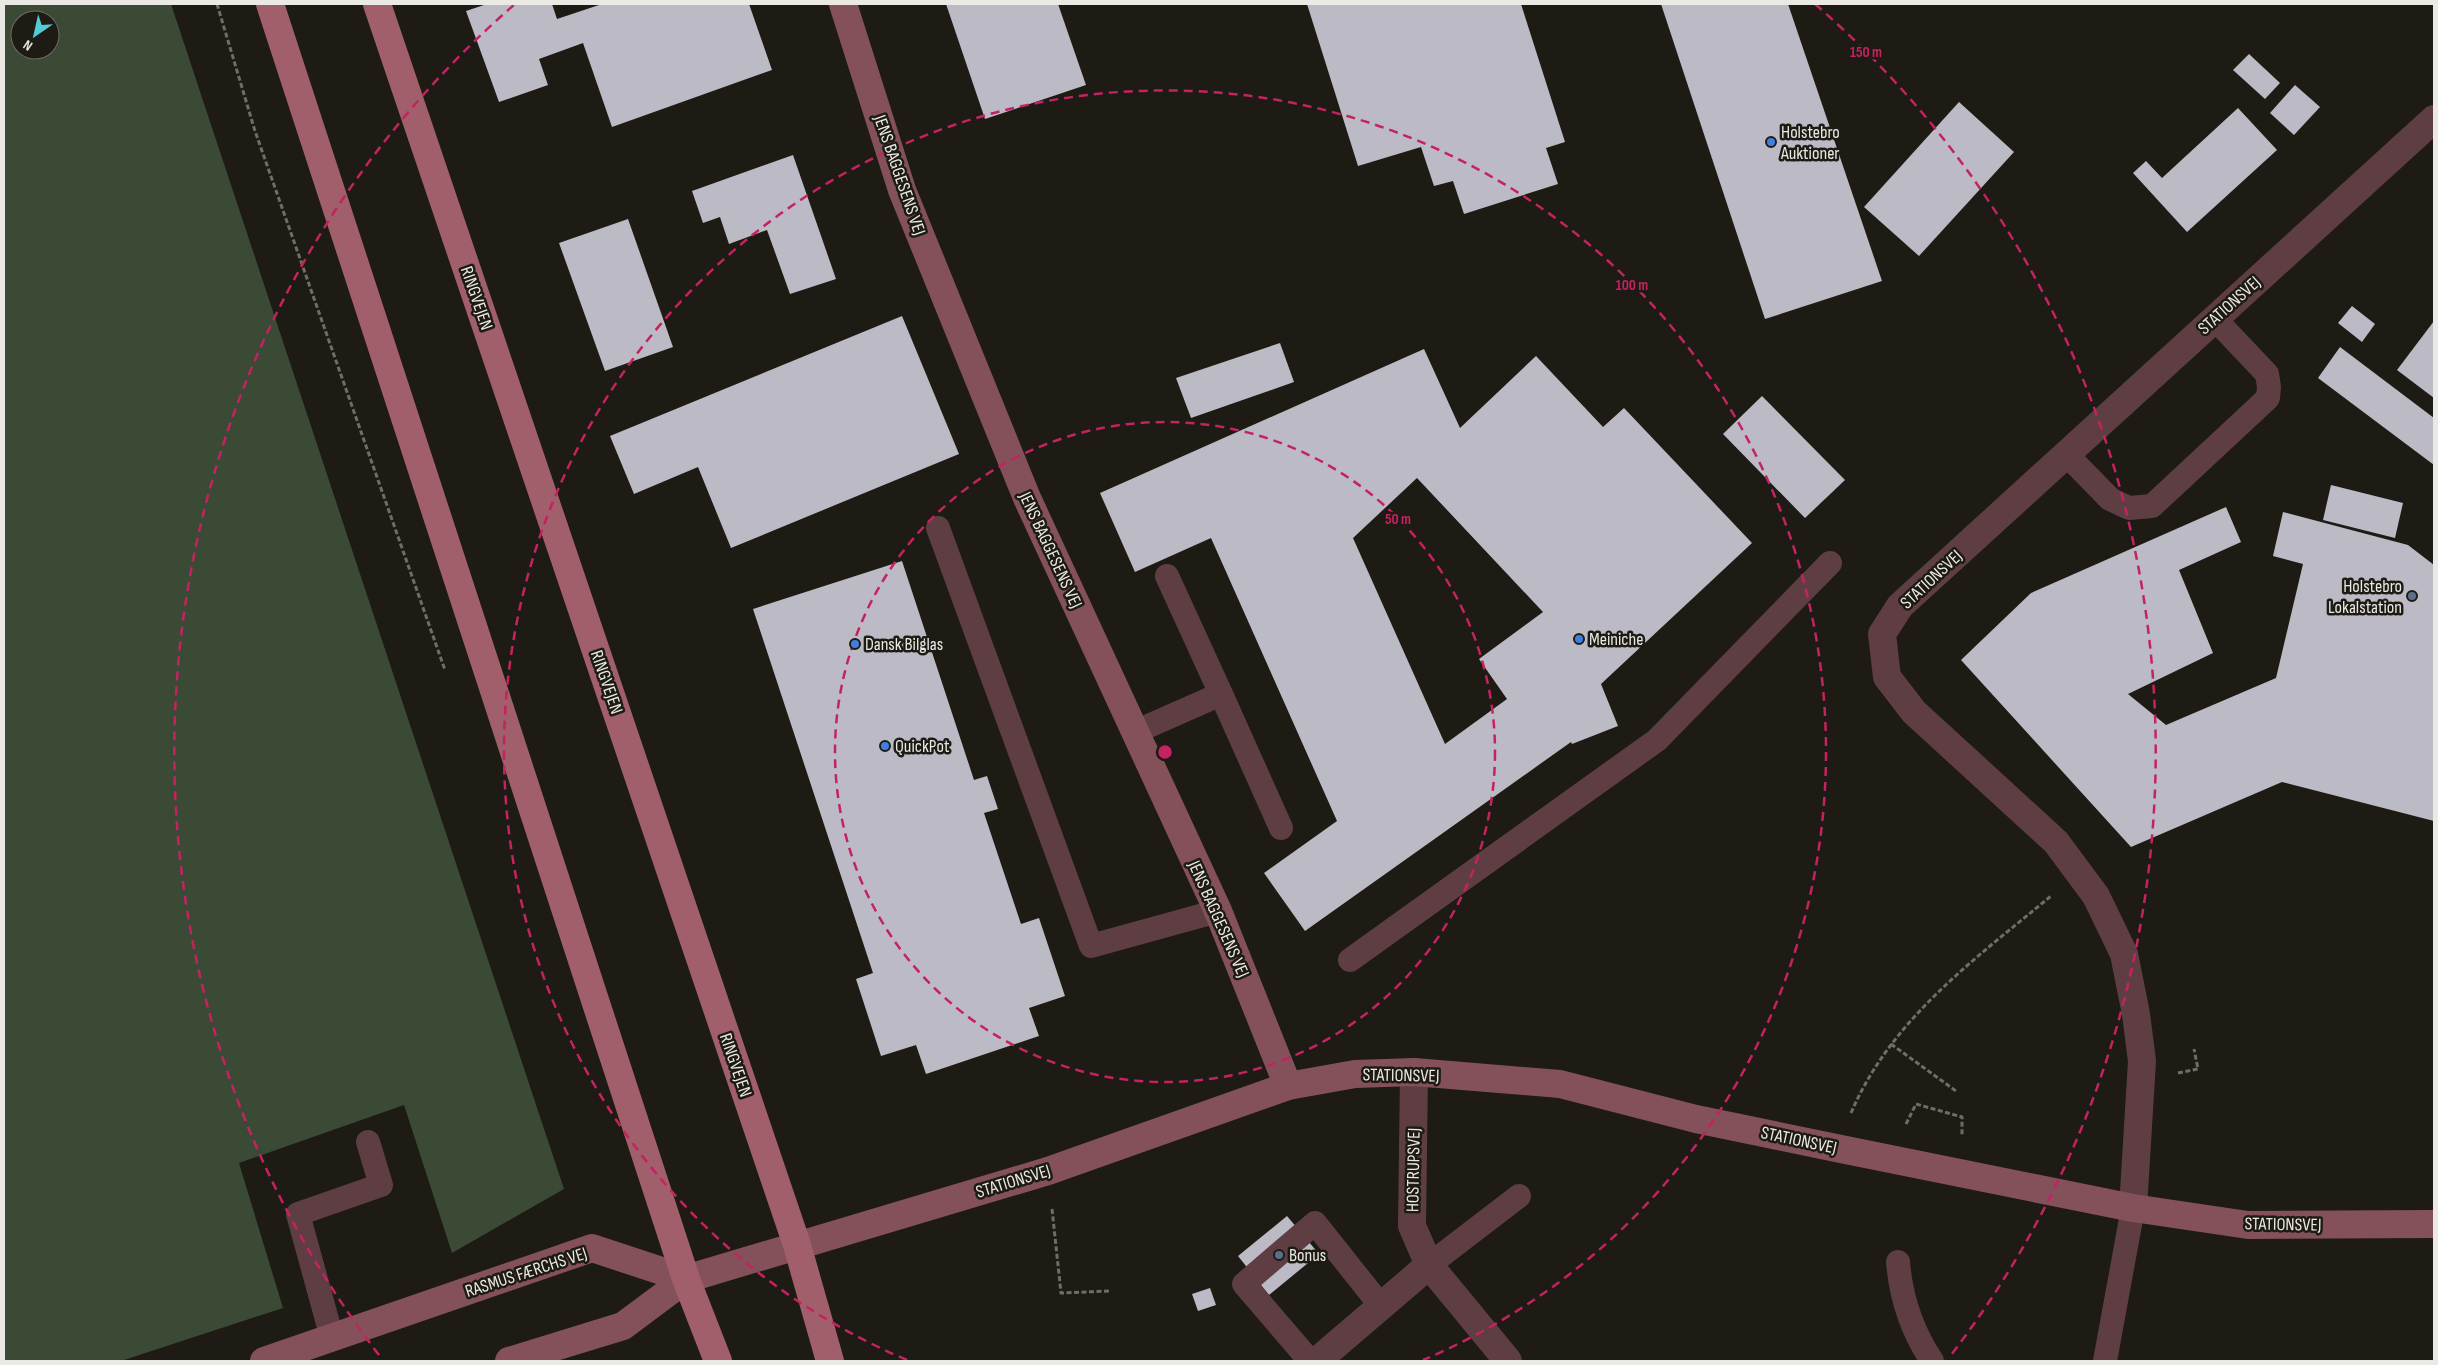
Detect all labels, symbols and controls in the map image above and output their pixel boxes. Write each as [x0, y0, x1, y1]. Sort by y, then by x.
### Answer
north arrow [10, 10, 60, 60]
text: N [20, 36, 36, 55]
text: 150 m [1850, 43, 1882, 62]
street label: JENS BAGGESENS VEJ [869, 111, 930, 238]
place label: Holstebro Auktioner [1780, 122, 1840, 164]
marker: Holstebro Auktioner [1765, 136, 1777, 148]
street label: RINGVEJEN [456, 264, 497, 333]
street label: STATIONSVEJ [2194, 272, 2265, 339]
text: 100 m [1616, 276, 1648, 295]
street label: JENS BAGGESENS VEJ [1014, 488, 1087, 612]
text: 50 m [1385, 510, 1411, 529]
street label: STATIONSVEJ [1896, 545, 1967, 613]
place label: Holstebro Lokalstation [2328, 576, 2402, 618]
marker: Holstebro Lokalstation [2406, 590, 2418, 602]
place label: Meiniche [1589, 629, 1643, 650]
marker: Meiniche [1573, 633, 1585, 645]
place label: Dansk Bilglas [865, 634, 943, 655]
marker: Dansk Bilglas [849, 638, 861, 650]
street label: RINGVEJEN [586, 648, 627, 717]
place label: QuickPot [895, 736, 950, 757]
marker: QuickPot [879, 740, 891, 752]
centre of rings [1156, 743, 1174, 761]
street label: JENS BAGGESENS VEJ [1183, 857, 1254, 981]
street label: RINGVEJEN [715, 1031, 756, 1100]
street label: STATIONSVEJ [1362, 1064, 1440, 1087]
street label: STATIONSVEJ [1759, 1122, 1839, 1159]
street label: HOSTRUPSVEJ [1402, 1128, 1425, 1212]
street label: STATIONSVEJ [973, 1160, 1053, 1203]
street label: STATIONSVEJ [2244, 1213, 2322, 1236]
street label: RASMUS FÆRCHS VEJ [463, 1243, 590, 1302]
place label: Bonus [1289, 1245, 1326, 1266]
marker: Bonus [1273, 1249, 1285, 1261]

